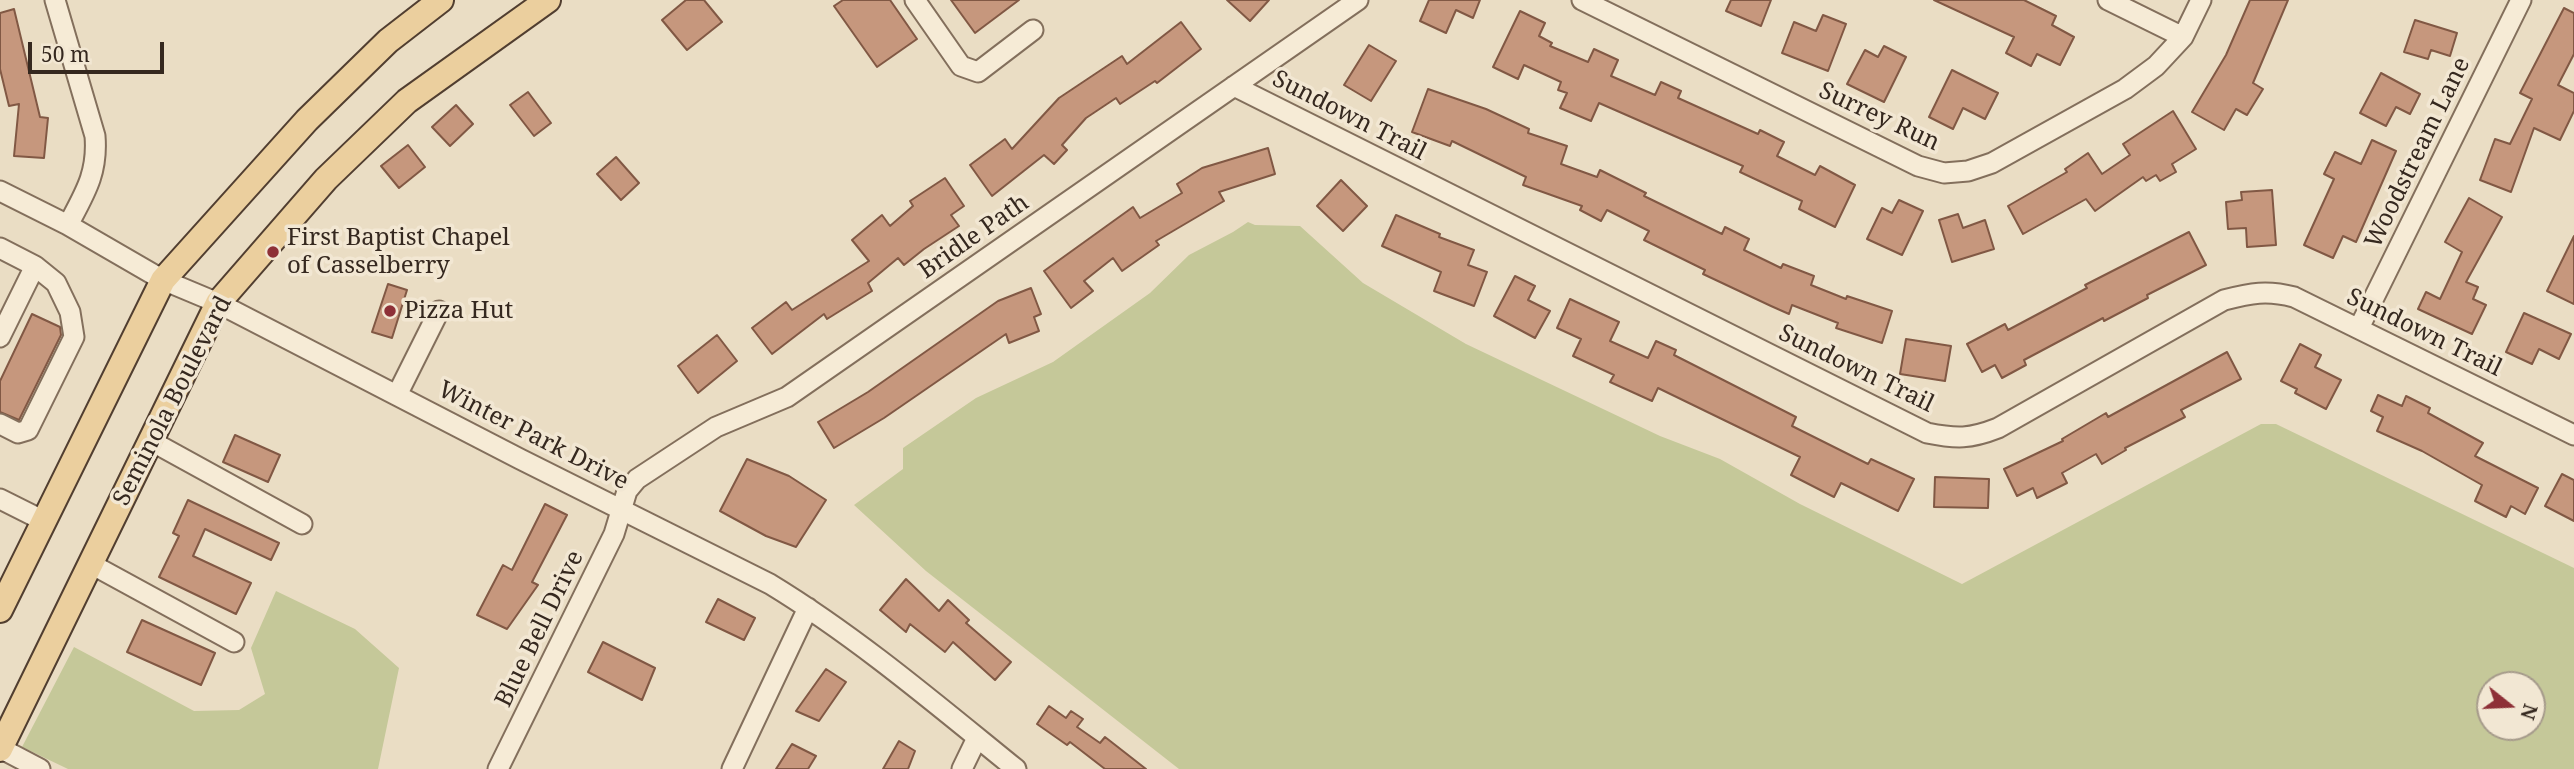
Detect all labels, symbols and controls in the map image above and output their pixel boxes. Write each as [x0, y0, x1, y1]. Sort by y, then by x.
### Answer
scale bar [32, 28, 168, 72]
text: 50 m [41, 40, 90, 68]
street label: Woodstream Lane [2359, 53, 2477, 253]
street label: Sundown Trail [1267, 65, 1431, 167]
street label: Surrey Run [1814, 76, 1944, 158]
street label: Bridle Path [913, 189, 1035, 285]
place label: First Baptist Chapel of Casselberry [287, 224, 510, 280]
marker: First Baptist Chapel of Casselberry [265, 244, 281, 260]
street label: Sundown Trail [2342, 283, 2506, 383]
street label: Seminola Boulevard [108, 291, 238, 511]
place label: Pizza Hut [404, 297, 513, 325]
marker: Pizza Hut [382, 303, 398, 319]
street label: Sundown Trail [1774, 319, 1938, 419]
street label: Winter Park Drive [433, 376, 633, 496]
street label: Blue Bell Drive [490, 546, 590, 712]
north arrow [2476, 671, 2546, 741]
text: N [2514, 701, 2544, 723]

